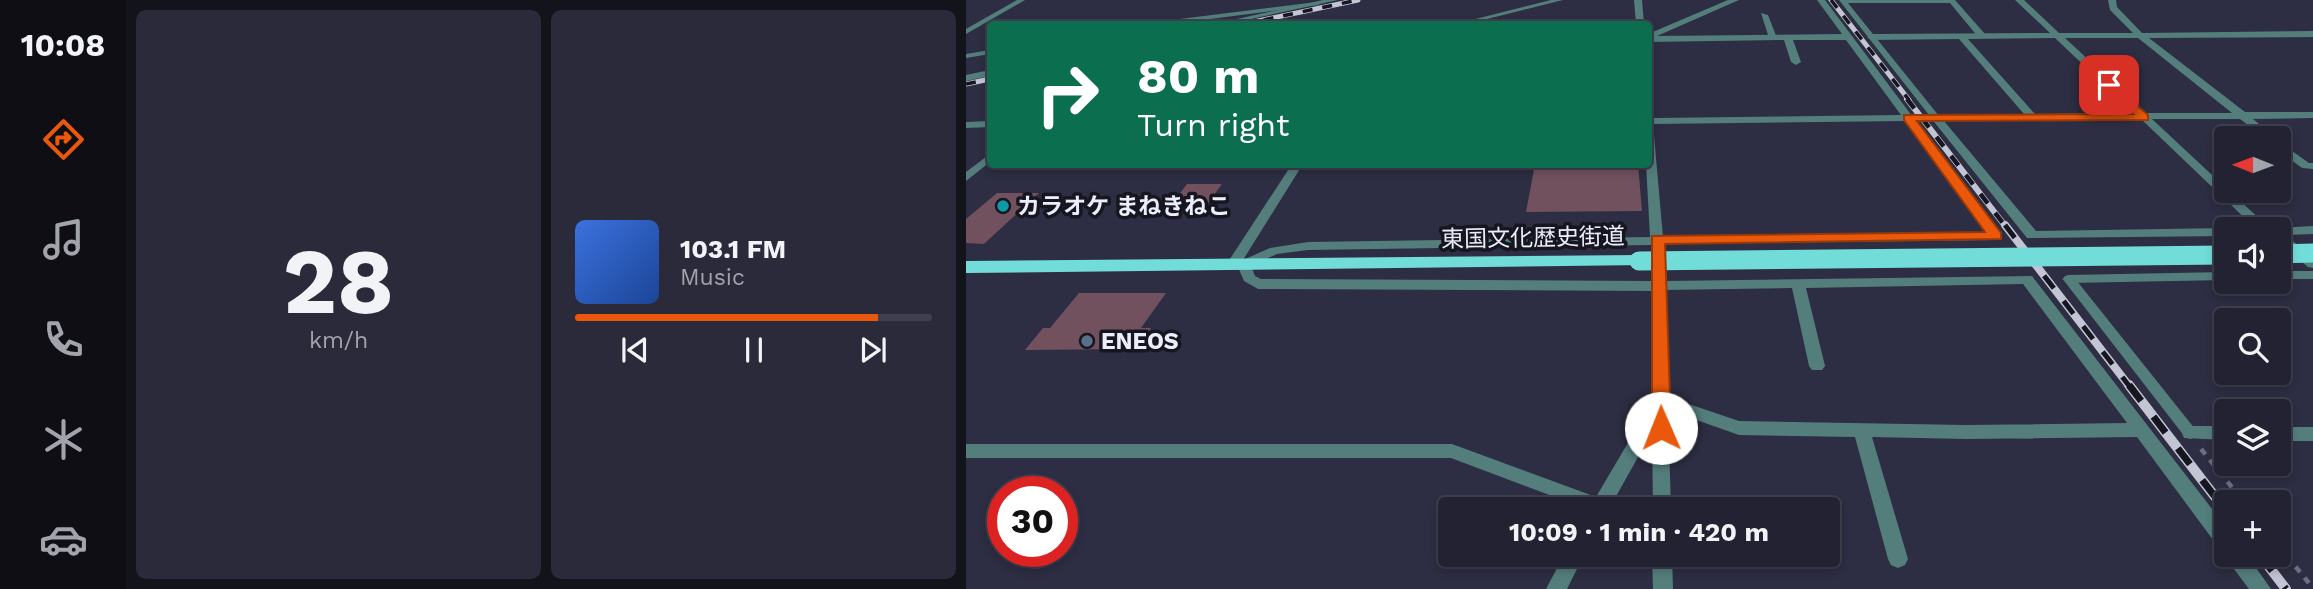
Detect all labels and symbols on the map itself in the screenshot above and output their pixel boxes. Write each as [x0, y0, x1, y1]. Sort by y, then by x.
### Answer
pin [2079, 55, 2139, 115]
north arrow [2214, 126, 2291, 203]
place label: カラオケ まねきねこ [1017, 193, 1231, 220]
marker: カラオケ まねきねこ [995, 198, 1011, 214]
street label: 東国文化歴史街道 [1441, 223, 1625, 253]
place label: ENEOS [1101, 328, 1179, 355]
marker: ENEOS [1079, 333, 1095, 349]
position arrow [1624, 391, 1698, 465]
speed limit sign: 30 [987, 476, 1078, 567]

